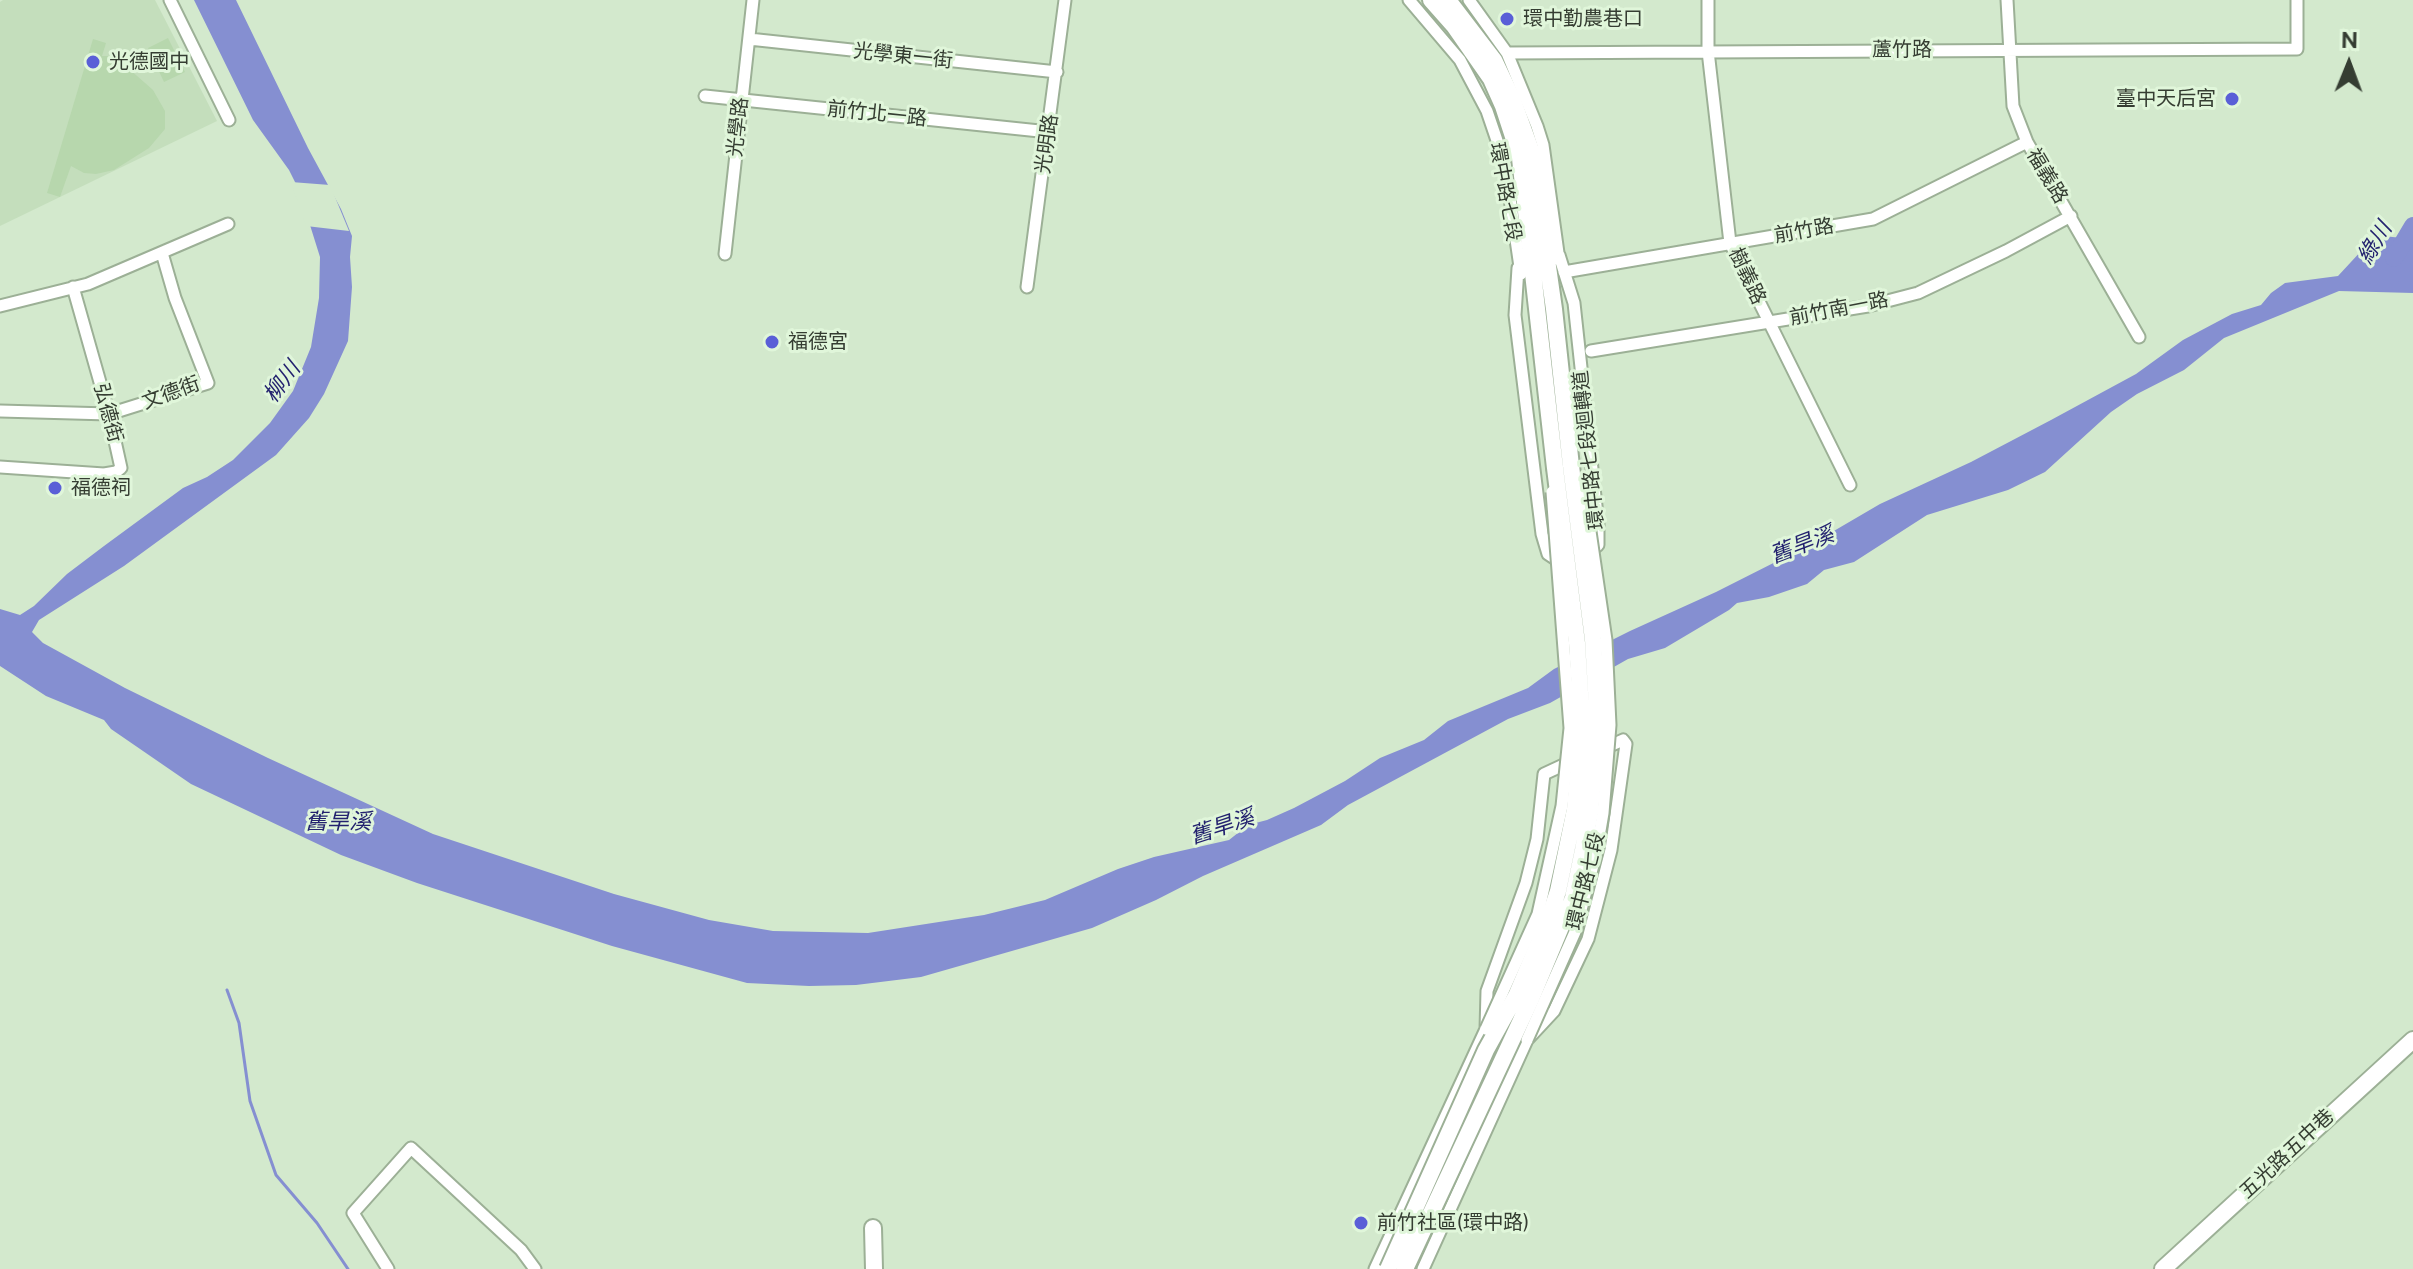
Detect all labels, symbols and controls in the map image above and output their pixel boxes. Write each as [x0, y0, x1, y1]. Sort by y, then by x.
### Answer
place label: 環中勤農巷口 [1523, 7, 1643, 31]
marker: 環中勤農巷口 [1498, 10, 1516, 28]
north arrow [2309, 24, 2389, 104]
text: N [2341, 27, 2358, 53]
street label: 蘆竹路 [1872, 38, 1932, 62]
street label: 光學東一街 [852, 39, 954, 73]
place label: 光德國中 [109, 50, 189, 74]
marker: 光德國中 [84, 53, 102, 71]
place label: 臺中天后宮 [2116, 87, 2216, 111]
marker: 臺中天后宮 [2223, 90, 2241, 108]
street label: 光學路 [723, 96, 753, 158]
street label: 前竹北一路 [826, 97, 928, 131]
street label: 光明路 [1031, 113, 1063, 175]
street label: 環中路七段 [1484, 141, 1526, 243]
street label: 福義路 [2021, 144, 2073, 208]
street label: 前竹路 [1772, 214, 1836, 248]
water label: 綠川 [2352, 217, 2398, 269]
street label: 樹義路 [1723, 244, 1771, 308]
street label: 前竹南一路 [1788, 288, 1890, 330]
place label: 福德宮 [788, 330, 848, 354]
marker: 福德宮 [763, 333, 781, 351]
water label: 柳川 [258, 356, 306, 408]
street label: 環中路七段迴轉道 [1569, 369, 1609, 531]
street label: 文德街 [139, 371, 203, 415]
street label: 弘德街 [89, 381, 127, 445]
place label: 福德祠 [71, 476, 131, 500]
marker: 福德祠 [46, 479, 64, 497]
water label: 舊旱溪 [1766, 521, 1838, 569]
water label: 舊旱溪 [1187, 804, 1257, 850]
water label: 舊旱溪 [305, 809, 371, 835]
street label: 環中路七段 [1562, 830, 1610, 932]
street label: 五光路五中巷 [2235, 1104, 2339, 1204]
place label: 前竹社區(環中路) [1377, 1211, 1529, 1235]
marker: 前竹社區(環中路) [1352, 1214, 1370, 1232]

